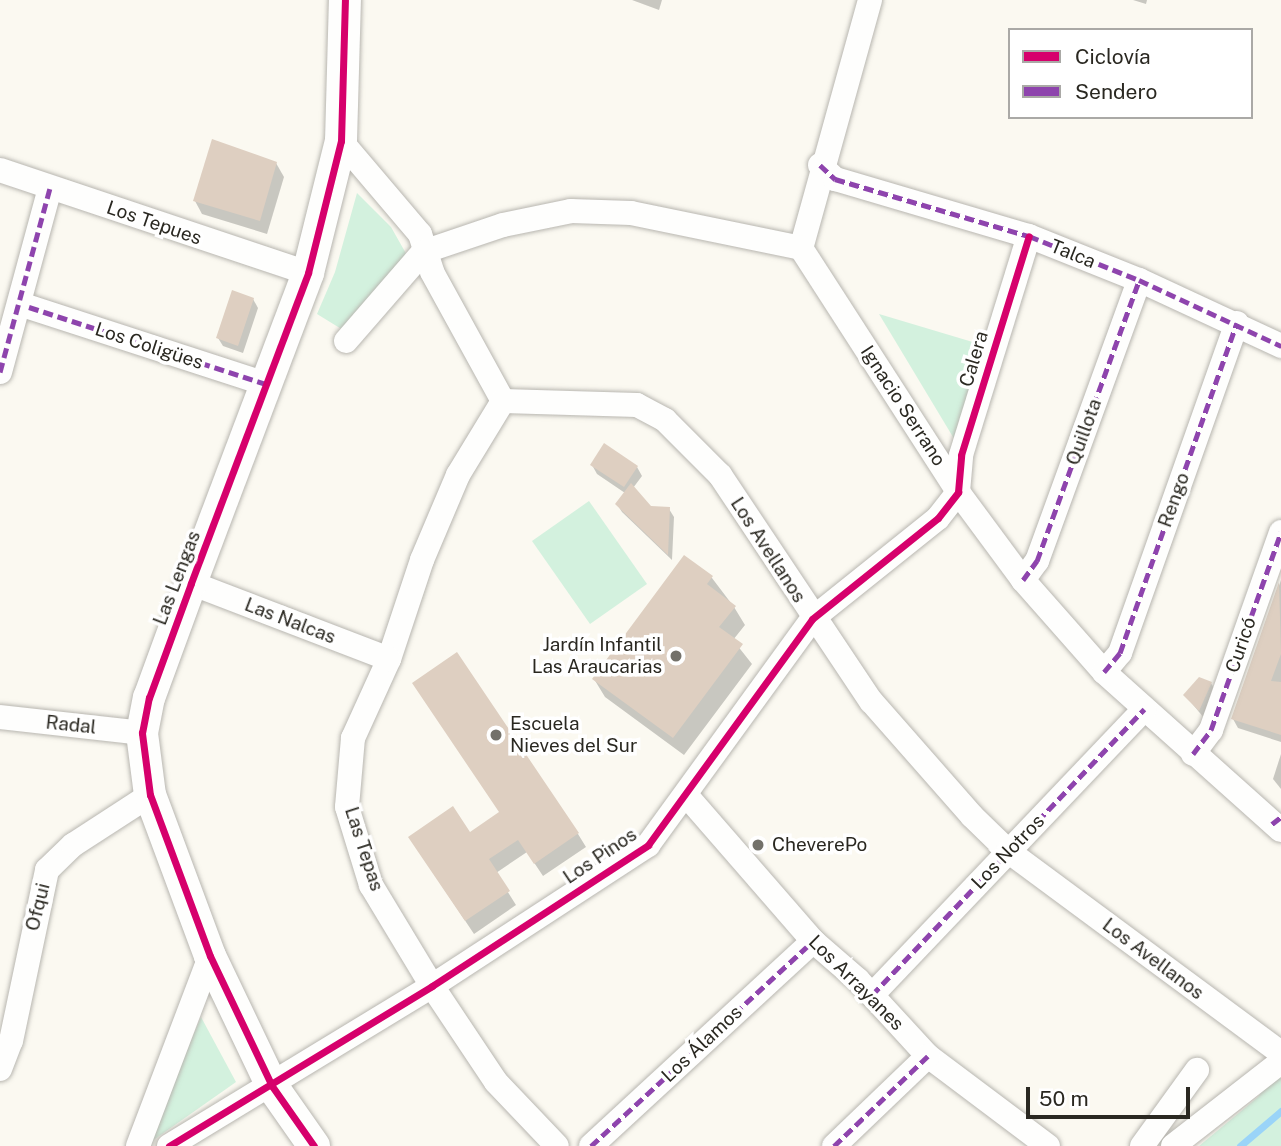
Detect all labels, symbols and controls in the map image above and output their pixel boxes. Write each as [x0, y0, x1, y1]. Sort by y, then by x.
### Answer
legend [1008, 28, 1253, 119]
text: Ciclovía [1075, 44, 1151, 69]
text: Sendero [1075, 79, 1157, 104]
street label: Los Tepues [104, 196, 204, 250]
street label: Talca [1047, 235, 1099, 273]
street label: Los Coligües [92, 318, 206, 374]
street label: Calera [955, 328, 993, 390]
street label: Ignacio Serrano [856, 342, 950, 470]
street label: Quillota [1061, 396, 1107, 468]
street label: Rengo [1154, 470, 1194, 530]
street label: Los Avellanos [726, 493, 810, 607]
street label: Las Lengas [149, 528, 205, 628]
street label: Las Nalcas [241, 593, 339, 649]
street label: Curicó [1221, 614, 1261, 676]
place label: Jardín Infantil Las Araucarias [532, 634, 662, 678]
marker: Jardín Infantil Las Araucarias [668, 648, 684, 664]
street label: Radal [45, 711, 97, 739]
place label: Escuela Nieves del Sur [510, 713, 638, 757]
marker: Escuela Nieves del Sur [488, 727, 504, 743]
street label: Las Tepas [340, 804, 388, 894]
street label: Los Notros [967, 810, 1049, 894]
street label: Los Pinos [559, 823, 641, 889]
place label: CheverePo [772, 834, 867, 856]
marker: CheverePo [750, 837, 766, 853]
street label: Ofqui [21, 881, 55, 933]
street label: Los Avellanos [1098, 914, 1208, 1004]
street label: Los Arrayanes [804, 931, 908, 1035]
street label: Los Álamos [657, 1001, 747, 1087]
scale bar [1029, 1072, 1194, 1116]
text: 50 m [1039, 1086, 1089, 1111]

